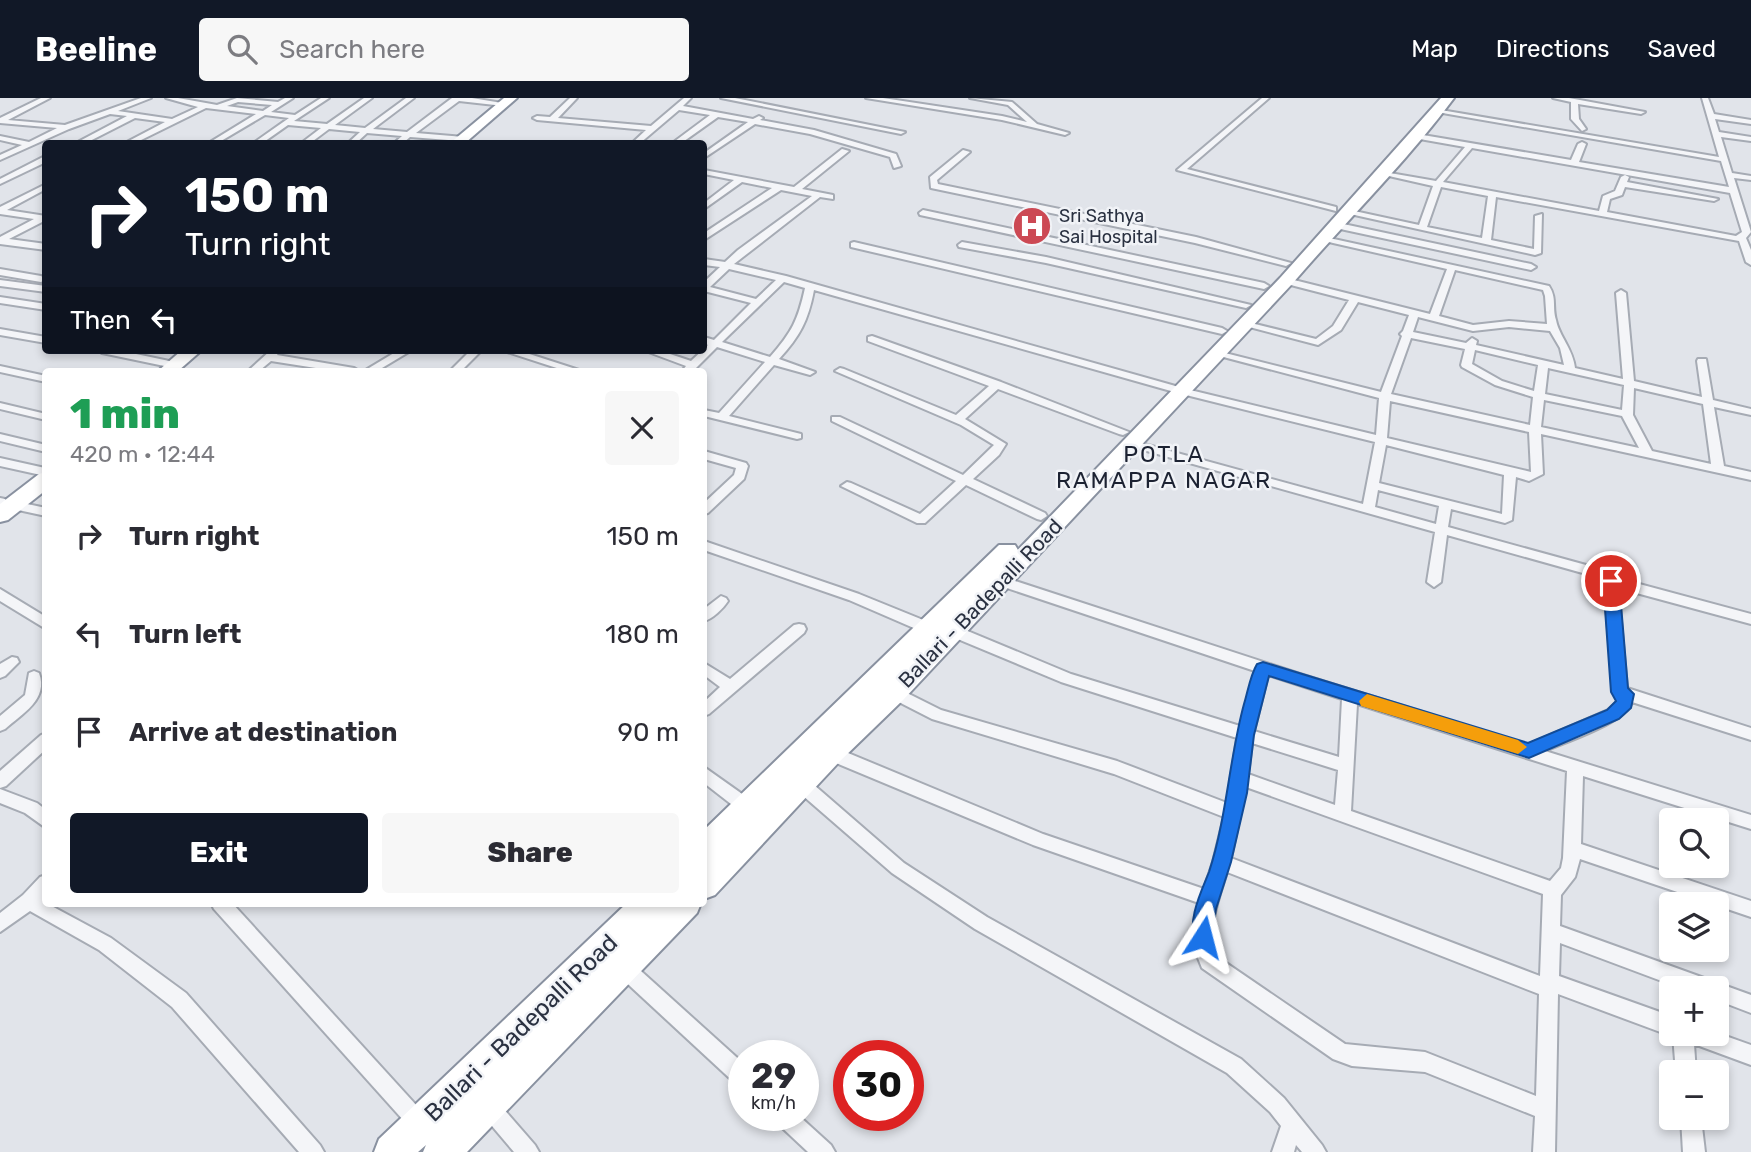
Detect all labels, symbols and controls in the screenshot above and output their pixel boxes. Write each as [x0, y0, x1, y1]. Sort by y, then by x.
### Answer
search box [199, 18, 689, 81]
text: Beeline [35, 30, 157, 69]
icon: search [223, 30, 261, 68]
text: Search here [279, 34, 425, 65]
text: Map [1411, 35, 1458, 63]
text: Directions [1496, 35, 1609, 63]
text: Saved [1647, 35, 1716, 63]
text: 150 m [185, 166, 330, 224]
icon: right [70, 168, 161, 259]
hospital icon: Sri Sathya Sai Hospital [1011, 205, 1053, 247]
place label: Sri Sathya Sai Hospital [1059, 205, 1158, 248]
text: Turn right [185, 225, 330, 263]
icon: left [145, 301, 183, 339]
text: Then [70, 305, 131, 336]
text: 1 min [70, 389, 180, 439]
button: close [605, 391, 679, 465]
text: 420 m · 12:44 [70, 440, 215, 468]
district label: POTLA RAMAPPA NAGAR [1056, 440, 1272, 494]
street label: Ballari - Badepalli Road [893, 513, 1067, 693]
icon: right [70, 517, 108, 555]
text: Turn right [129, 521, 259, 552]
text: 150 m [606, 521, 679, 552]
pin [1581, 551, 1641, 611]
icon: arrive [1592, 562, 1630, 600]
icon: left [70, 615, 108, 653]
text: Turn left [129, 619, 241, 650]
text: 180 m [605, 619, 679, 650]
icon: arrive [70, 713, 108, 751]
text: Arrive at destination [129, 717, 397, 748]
text: 90 m [618, 717, 679, 748]
map controls [1659, 808, 1729, 1130]
button: search [1659, 808, 1729, 878]
button: Exit [70, 813, 368, 893]
button: Share [382, 813, 679, 893]
button: layers [1659, 892, 1729, 962]
position arrow [1166, 900, 1240, 974]
street label: Ballari - Badepalli Road [419, 929, 623, 1127]
button: + [1659, 976, 1729, 1046]
speed limit sign: 30 [833, 1040, 924, 1131]
text: 29 [751, 1055, 796, 1097]
button: − [1659, 1060, 1729, 1130]
text: km/h [751, 1092, 796, 1114]

